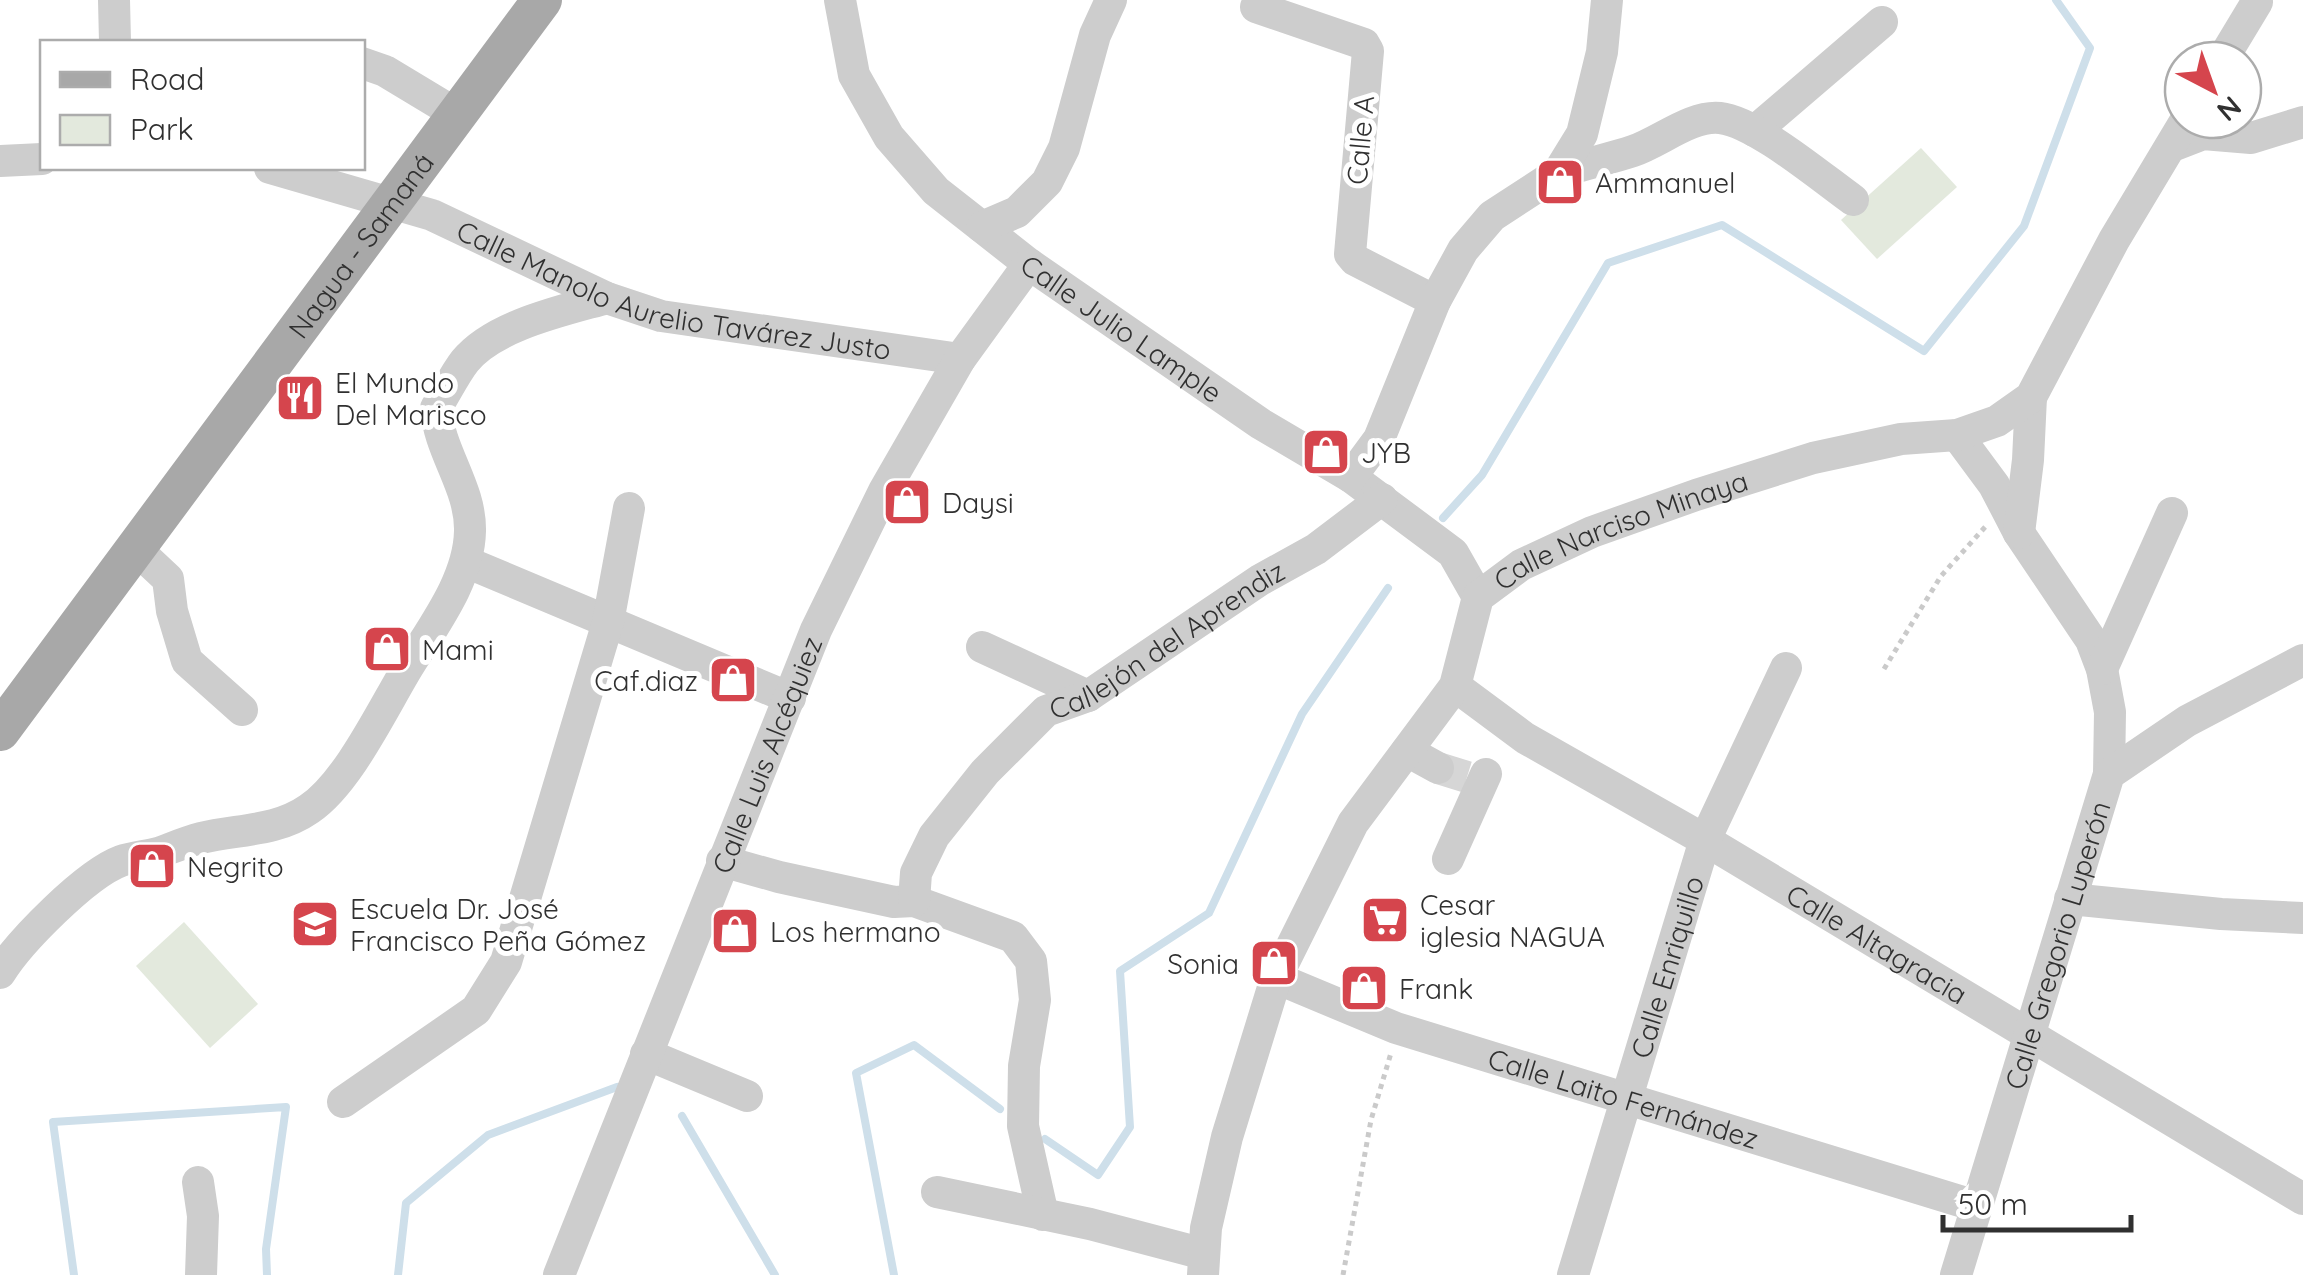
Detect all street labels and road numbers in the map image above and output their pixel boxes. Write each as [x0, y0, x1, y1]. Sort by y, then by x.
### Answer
street label: Calle A [1339, 94, 1381, 186]
street label: Nagua - Samaná [280, 145, 441, 345]
street label: Calle Manolo Aurelio Tavárez Justo [451, 212, 893, 366]
street label: Calle Julio Lample [1014, 246, 1229, 410]
street label: Calle Narciso Minaya [1486, 462, 1752, 597]
street label: Callejón del Aprendiz [1044, 553, 1290, 726]
street label: Calle Luis Alcéquiez [703, 631, 829, 878]
street label: Calle Gregorio Luperón [1996, 797, 2117, 1093]
street label: Calle Enriquillo [1622, 872, 1711, 1062]
street label: Calle Altagracia [1780, 876, 1974, 1011]
street label: Calle Laito Fernández [1484, 1040, 1763, 1156]

